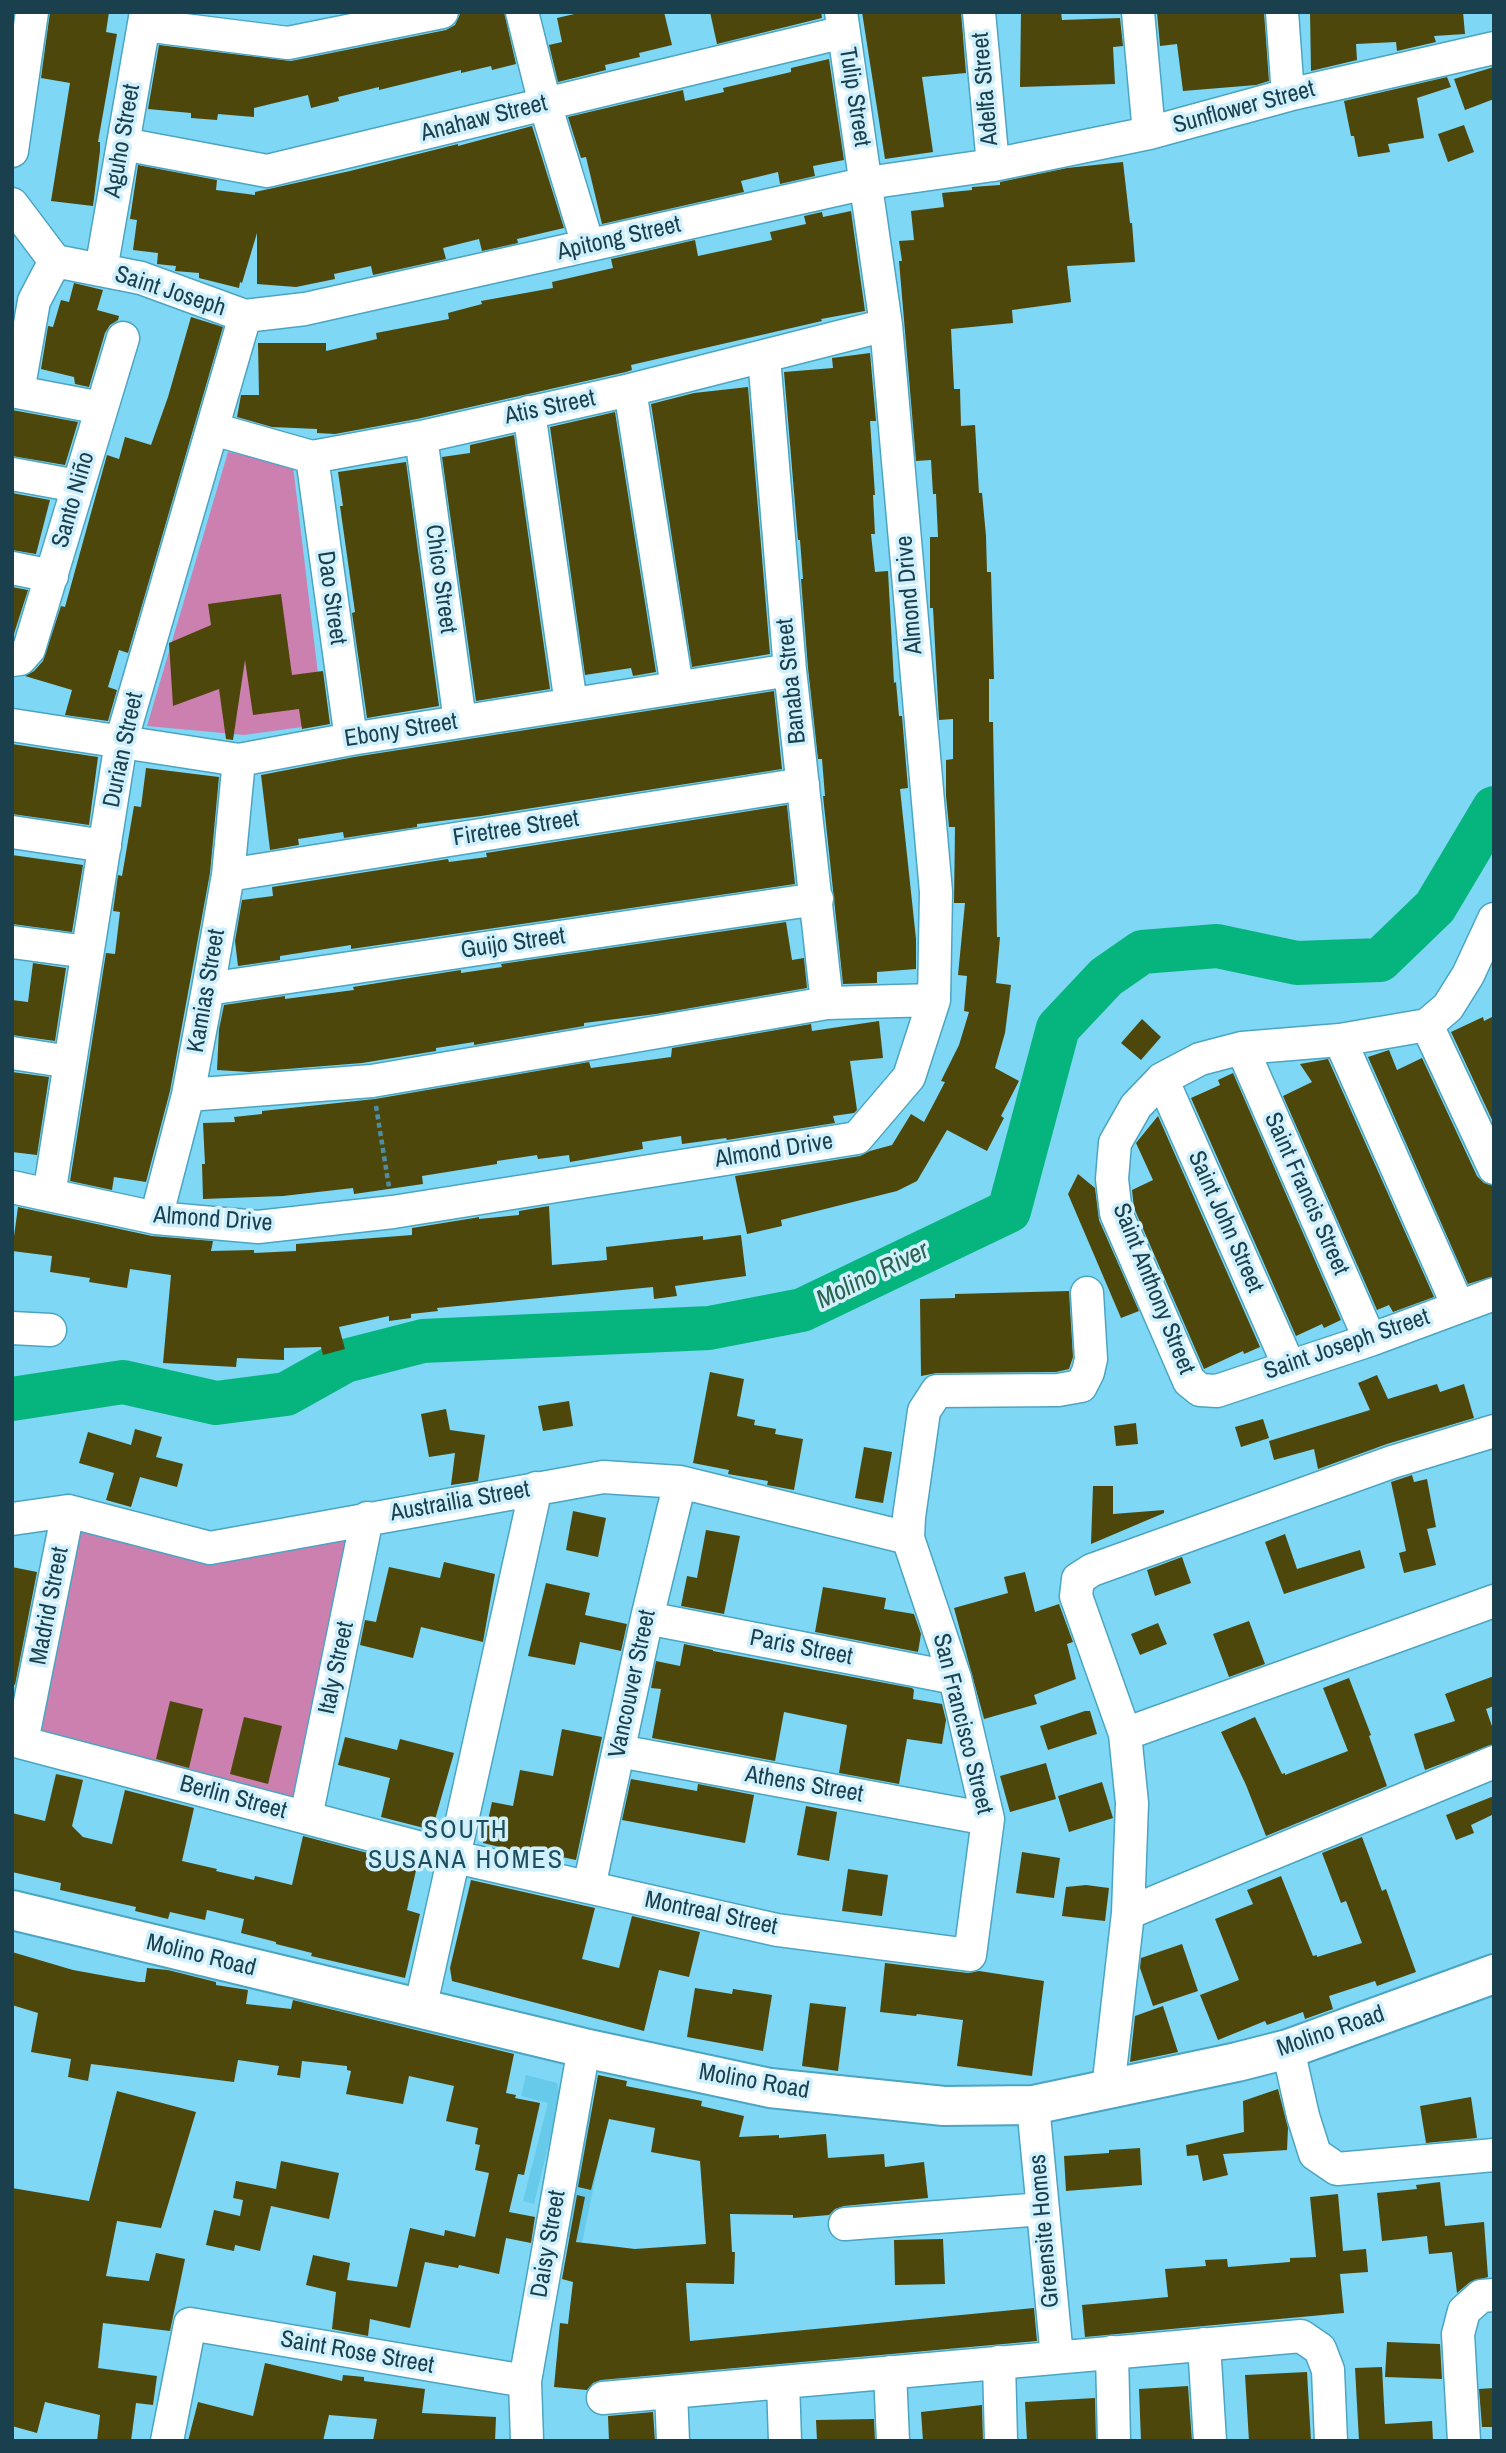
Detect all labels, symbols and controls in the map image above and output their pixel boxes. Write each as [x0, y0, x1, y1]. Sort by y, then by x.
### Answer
street label: Adelfa Street [967, 31, 1005, 147]
street label: Tulip Street [832, 45, 876, 149]
street label: Sunflower Street [1170, 75, 1318, 141]
street label: Aguho Street [99, 82, 147, 200]
street label: Anahaw Street [418, 89, 550, 149]
street label: Apitong Street [554, 211, 684, 267]
street label: Saint Joseph [111, 261, 229, 323]
street label: Atis Street [502, 384, 598, 432]
street label: Santo Niño [47, 449, 101, 551]
street label: Chico Street [418, 523, 462, 635]
street label: Almond Drive [890, 534, 930, 656]
street label: Dao Street [310, 549, 352, 647]
street label: Banaba Street [771, 617, 813, 745]
street label: Durian Street [98, 690, 150, 810]
street label: Ebony Street [343, 708, 459, 754]
street label: Firetree Street [451, 805, 581, 853]
street label: Guijo Street [459, 922, 567, 966]
street label: Kamias Street [182, 927, 232, 1055]
street label: Saint Francis Street [1257, 1108, 1355, 1280]
street label: Almond Drive [713, 1127, 835, 1175]
street label: Saint John Street [1181, 1147, 1269, 1297]
street label: Saint Anthony Street [1106, 1199, 1200, 1379]
street label: Almond Drive [153, 1201, 273, 1239]
water label: Molino River [812, 1235, 934, 1317]
street label: Saint Joseph Street [1261, 1303, 1433, 1387]
street label: Austrailia Street [388, 1476, 532, 1528]
street label: Madrid Street [24, 1545, 76, 1667]
street label: Vancouver Street [603, 1607, 663, 1761]
street label: Italy Street [313, 1619, 361, 1717]
street label: Paris Street [747, 1624, 855, 1672]
street label: San Francisco Street [926, 1631, 998, 1817]
street label: Athens Street [743, 1760, 865, 1810]
street label: Berlin Street [176, 1770, 290, 1826]
district label: SOUTH SUSANA HOMES [370, 1815, 562, 1876]
street label: Montreal Street [642, 1886, 780, 1942]
street label: Molino Road [143, 1929, 259, 1983]
street label: Molino Road [1274, 2000, 1388, 2064]
street label: Molino Road [697, 2058, 811, 2106]
street label: Greensite Homes [1024, 2153, 1066, 2309]
street label: Daisy Street [525, 2188, 573, 2300]
street label: Saint Rose Street [278, 2325, 436, 2381]

